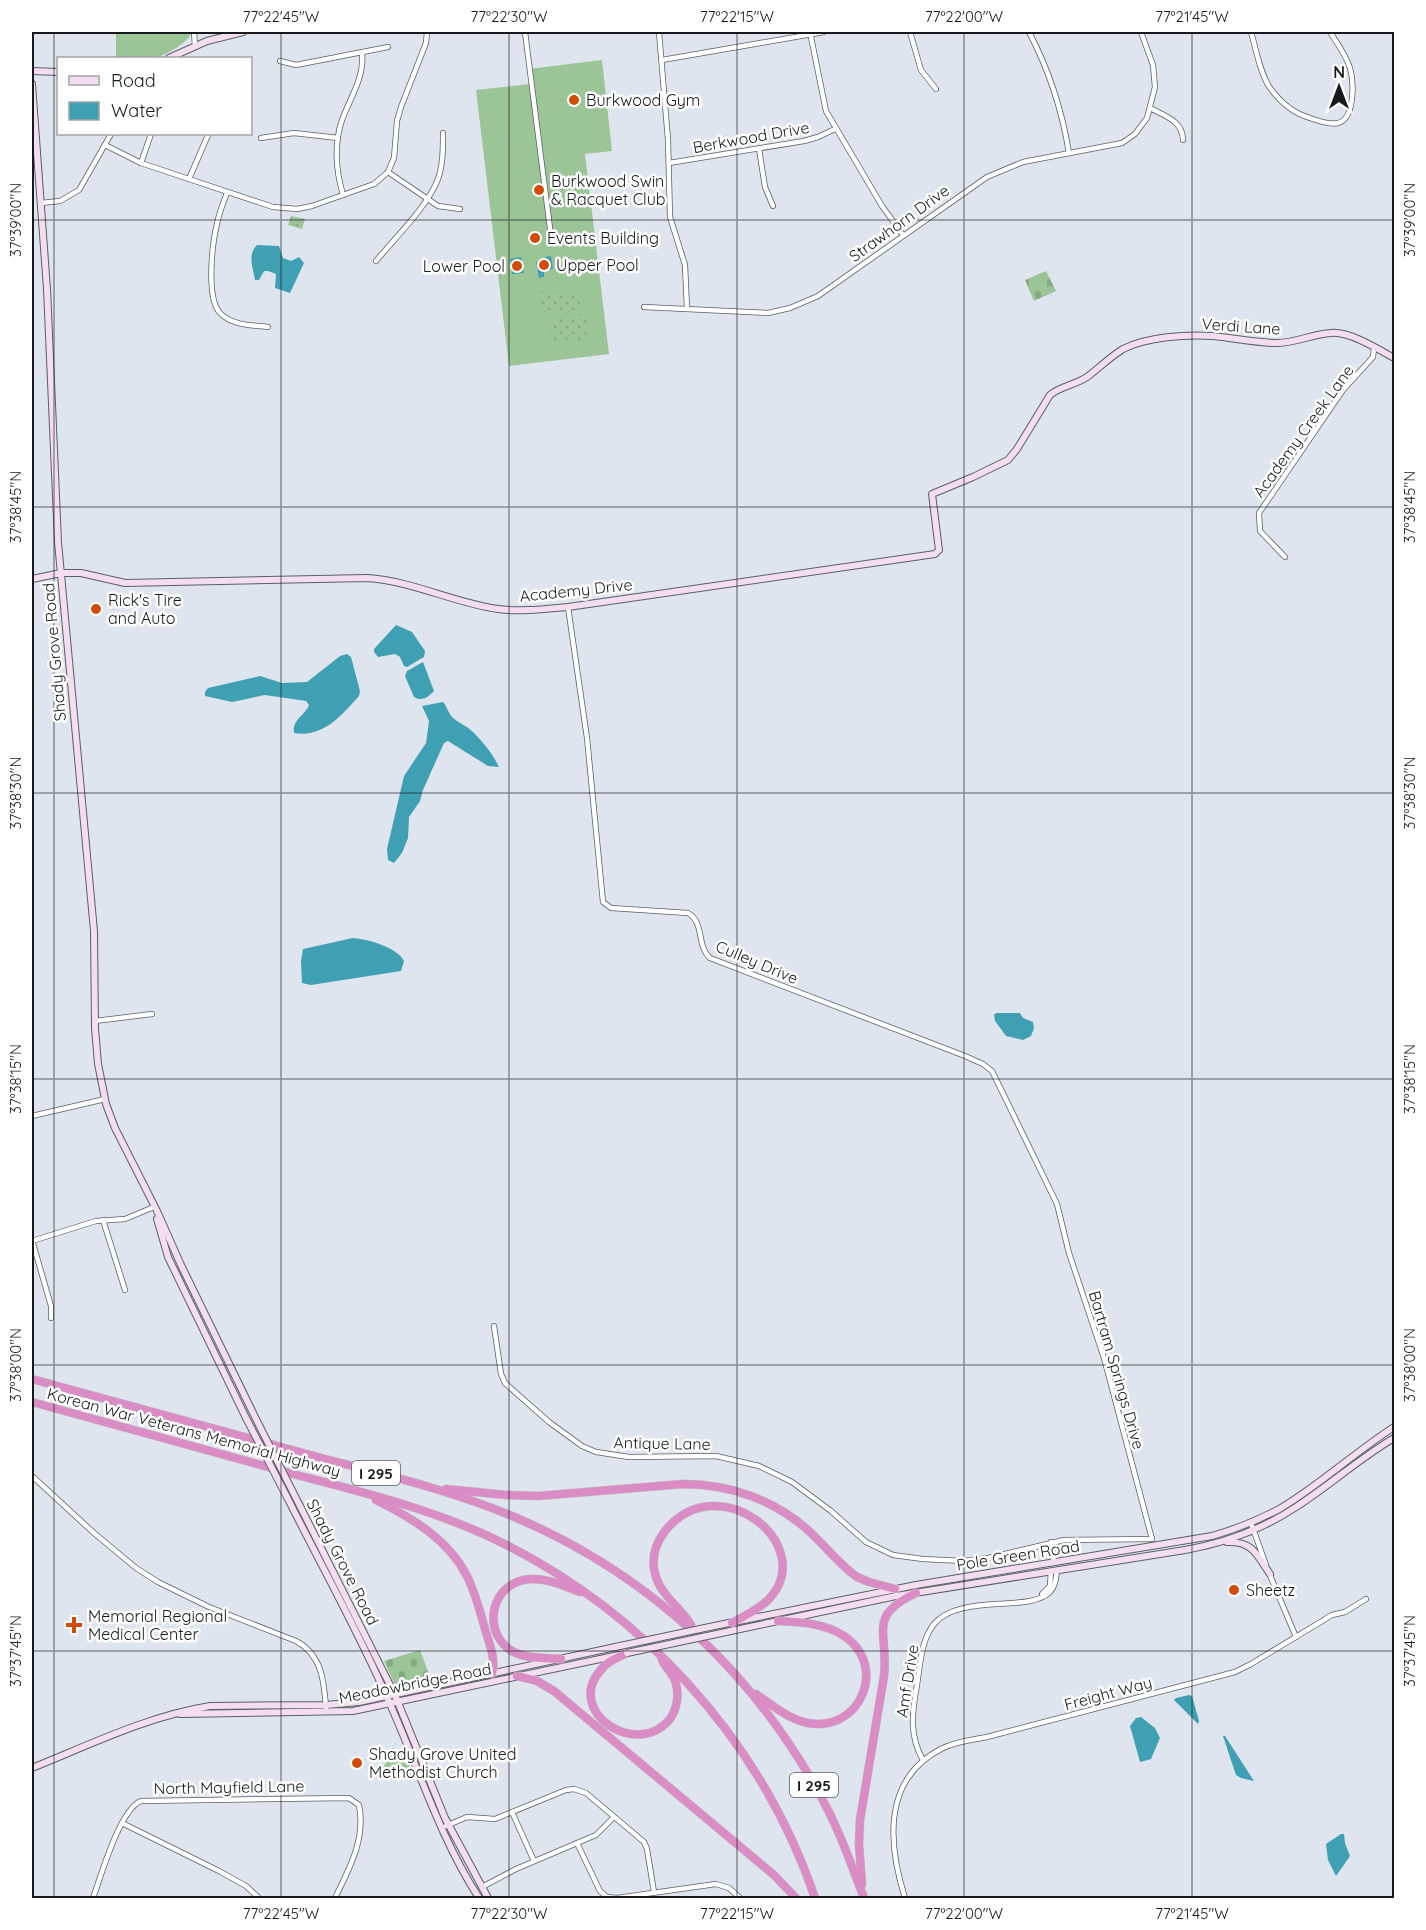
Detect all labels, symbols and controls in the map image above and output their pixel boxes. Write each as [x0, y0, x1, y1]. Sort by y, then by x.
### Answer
text: 77°22'45"W [243, 7, 320, 26]
text: 77°22'30"W [471, 7, 548, 26]
text: 77°22'15"W [700, 7, 774, 26]
text: 77°22'00"W [925, 7, 1003, 26]
text: 77°21'45"W [1155, 7, 1229, 26]
legend [57, 57, 252, 135]
north arrow [1309, 57, 1369, 117]
text: N [1333, 62, 1345, 82]
text: Road [111, 69, 156, 92]
place label: Burkwood Gym [586, 90, 700, 110]
marker: Burkwood Gym [567, 93, 581, 107]
text: Water [111, 99, 162, 122]
street label: Berkwood Drive [691, 117, 811, 157]
place label: Burkwood Swin & Racquet Club [551, 171, 665, 209]
street label: Strawhorn Drive [845, 180, 953, 266]
text: 37°39'00"N [6, 183, 25, 257]
marker: Burkwood Swin & Racquet Club [532, 183, 546, 197]
text: 37°39'00"N [1400, 183, 1419, 257]
place label: Events Building [547, 228, 659, 248]
marker: Events Building [528, 231, 542, 245]
place label: Upper Pool [556, 255, 639, 275]
place label: Lower Pool [423, 256, 505, 276]
marker: Upper Pool [537, 258, 551, 272]
marker: Lower Pool [510, 259, 524, 273]
street label: Verdi Lane [1201, 313, 1281, 339]
street label: Academy Creek Lane [1248, 361, 1358, 501]
text: 37°38'45"N [6, 471, 25, 543]
text: 37°38'45"N [1400, 471, 1419, 543]
street label: Academy Drive [518, 574, 634, 606]
street label: Shady Grove Road [38, 582, 70, 722]
place label: Rick's Tire and Auto [108, 590, 182, 628]
marker: Rick's Tire and Auto [89, 602, 103, 616]
text: 37°38'30"N [6, 757, 25, 829]
text: 37°38'30"N [1400, 757, 1419, 829]
street label: Culley Drive [713, 936, 801, 988]
text: 37°38'15"N [6, 1044, 25, 1114]
text: 37°38'15"N [1400, 1044, 1419, 1114]
street label: Bartram Springs Drive [1085, 1288, 1149, 1452]
text: 37°38'00"N [6, 1328, 25, 1402]
text: 37°38'00"N [1400, 1328, 1419, 1402]
street label: Korean War Veterans Memorial Highway [45, 1383, 343, 1481]
street label: Antique Lane [613, 1432, 711, 1454]
road number: I 295 [352, 1461, 400, 1485]
street label: Shady Grove Road [303, 1496, 383, 1628]
street label: Pole Green Road [955, 1535, 1081, 1575]
place label: Sheetz [1246, 1580, 1295, 1600]
marker: Sheetz [1227, 1583, 1241, 1597]
place label: Memorial Regional Medical Center [88, 1606, 227, 1644]
text: 37°37'45"N [6, 1615, 25, 1687]
text: 37°37'45"N [1400, 1615, 1419, 1687]
marker: Memorial Regional Medical Center [65, 1616, 83, 1634]
street label: Amf Drive [891, 1643, 923, 1719]
street label: Meadowbridge Road [337, 1658, 493, 1708]
street label: Freight Way [1062, 1672, 1154, 1714]
place label: Shady Grove United Methodist Church [369, 1744, 516, 1782]
marker: Shady Grove United Methodist Church [350, 1756, 364, 1770]
road number: I 295 [790, 1773, 838, 1797]
street label: North Mayfield Lane [154, 1776, 304, 1798]
text: 77°22'45"W [243, 1904, 320, 1923]
text: 77°22'30"W [471, 1904, 548, 1923]
text: 77°22'15"W [700, 1904, 774, 1923]
text: 77°22'00"W [925, 1904, 1003, 1923]
text: 77°21'45"W [1155, 1904, 1229, 1923]

